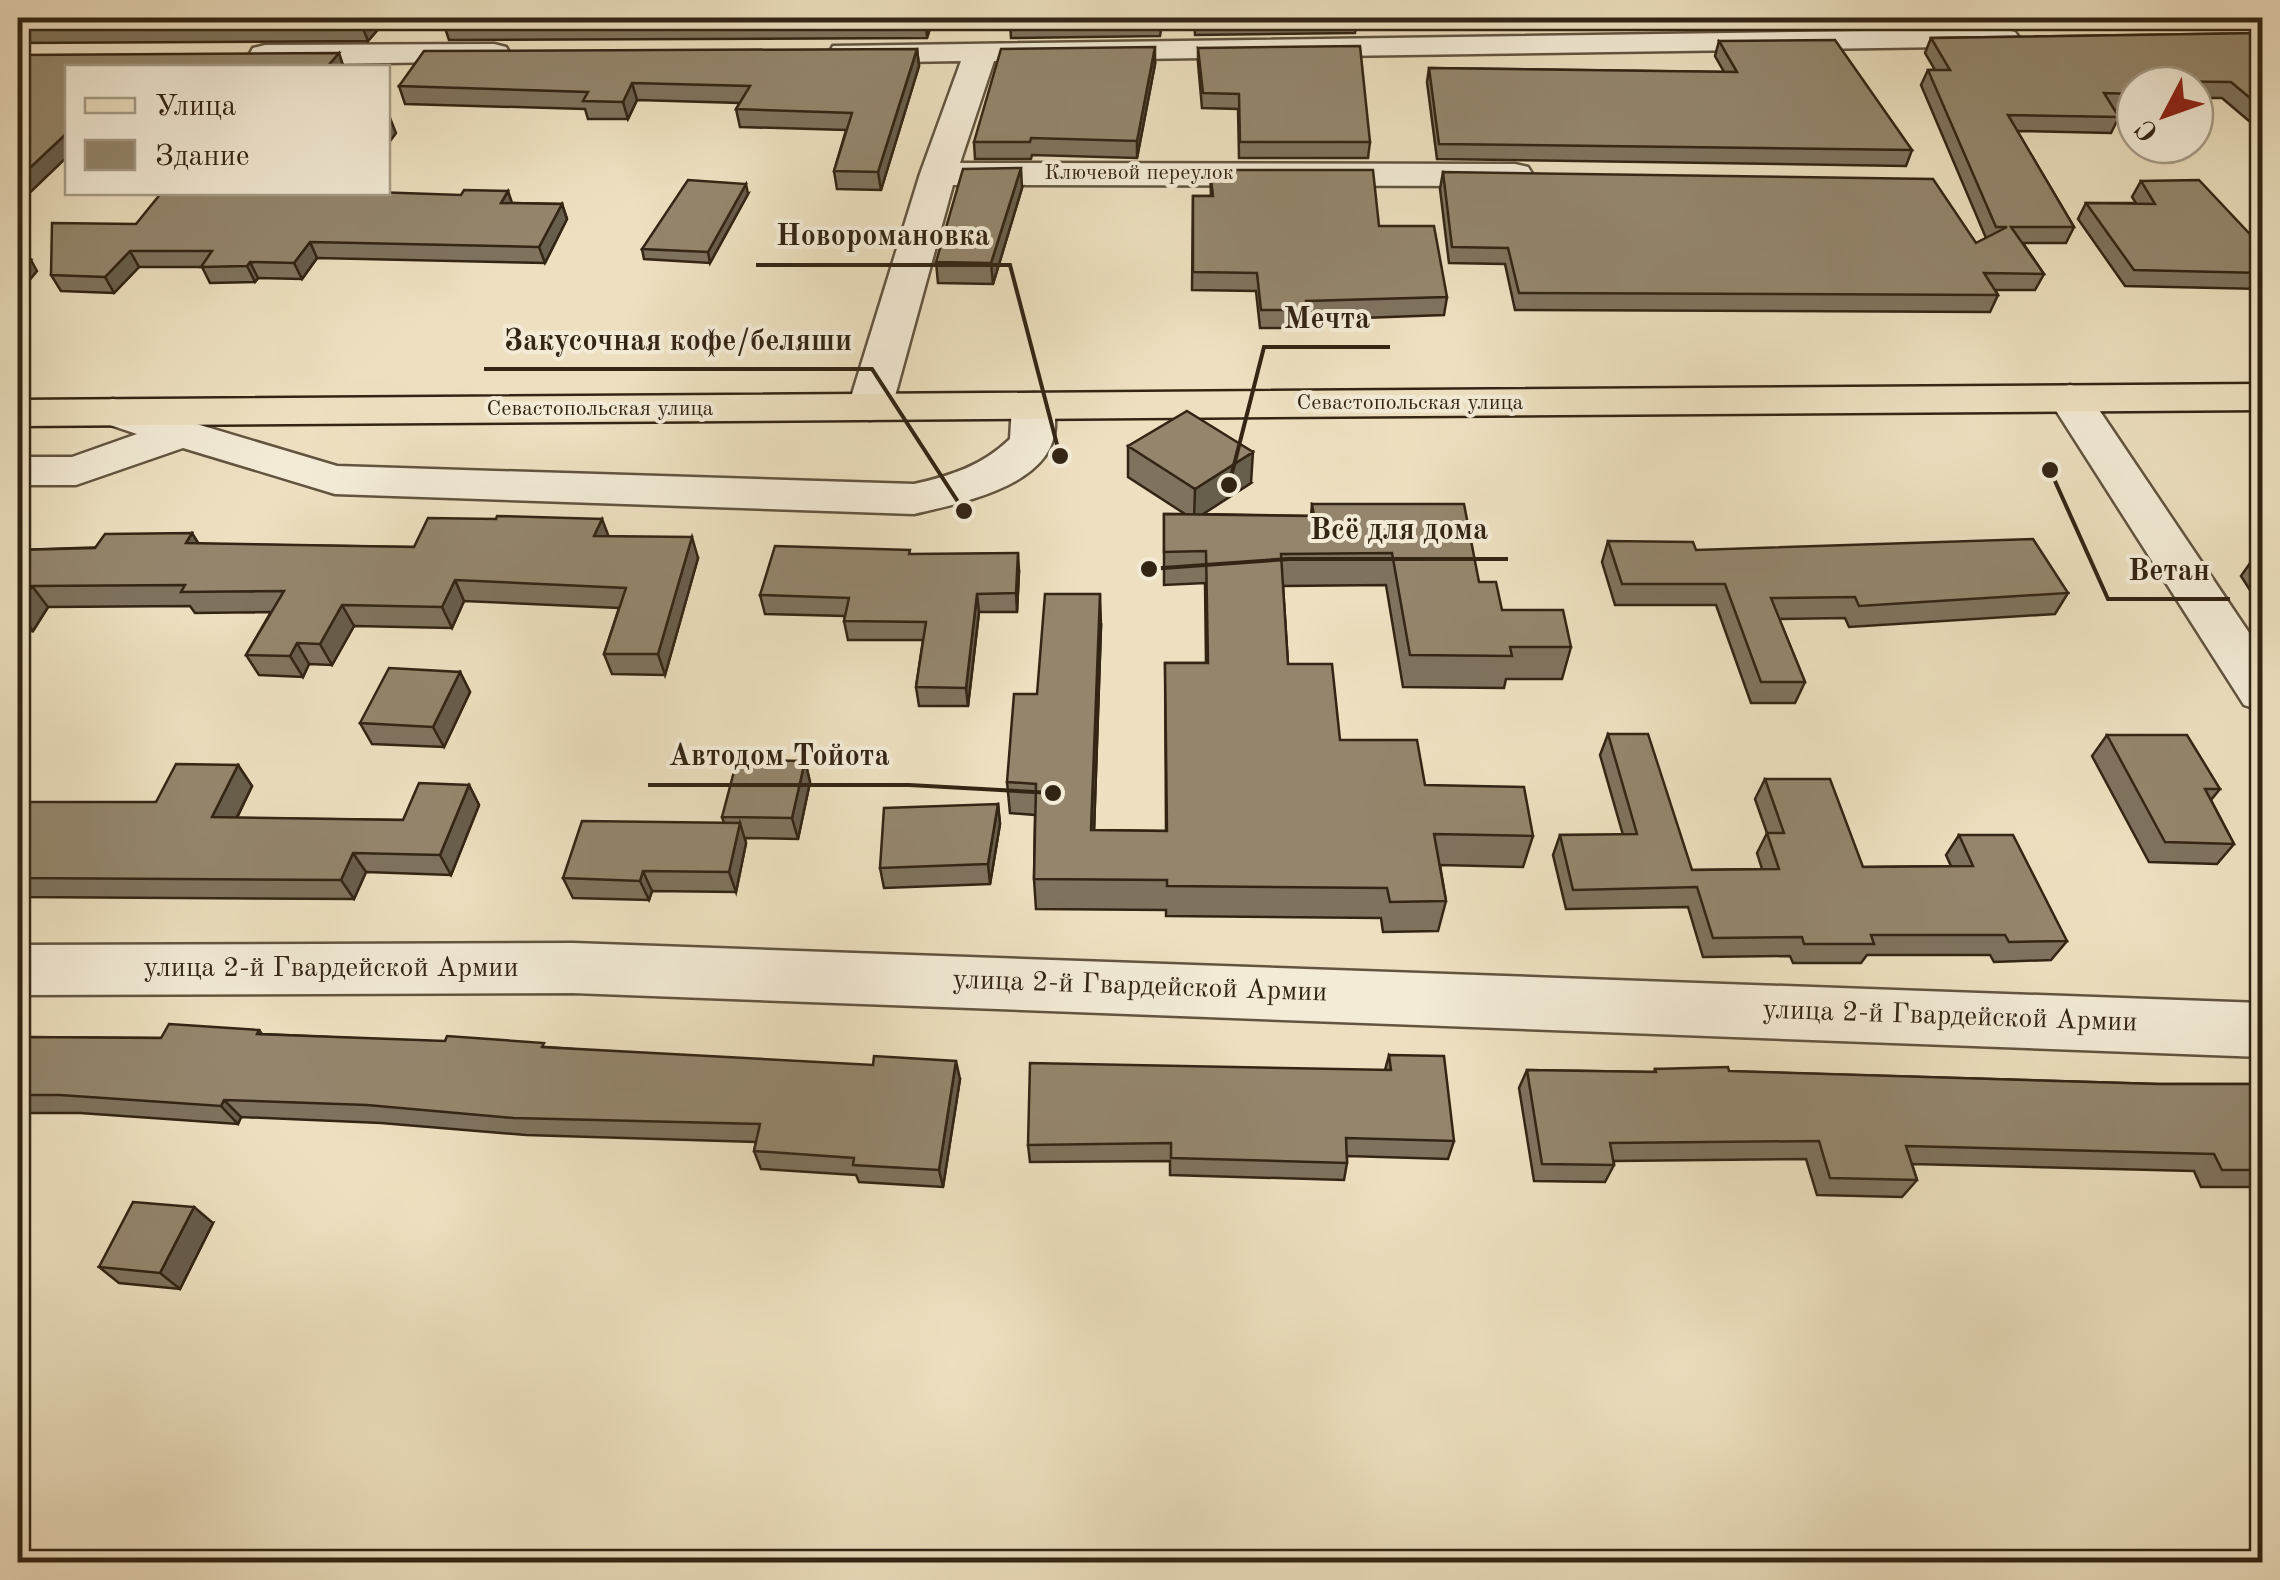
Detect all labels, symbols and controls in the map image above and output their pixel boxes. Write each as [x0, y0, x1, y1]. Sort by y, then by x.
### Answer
legend [65, 65, 390, 195]
north arrow [2115, 65, 2215, 165]
text: Улица [155, 92, 237, 122]
text: С [2131, 113, 2165, 146]
text: Здание [155, 142, 250, 172]
street label: Ключевой переулок [1044, 162, 1234, 184]
callout: Новоромановка [756, 205, 1010, 265]
text: Новоромановка [776, 222, 990, 252]
callout: Мечта [1264, 287, 1390, 347]
text: Мечта [1284, 305, 1370, 335]
callout: Закусочная кофе/беляши [484, 309, 872, 369]
text: Закусочная кофе/беляши [504, 327, 852, 357]
street label: Севастопольская улица [1297, 392, 1524, 414]
street label: Севастопольская улица [487, 398, 714, 420]
callout: Всё для дома [1289, 499, 1508, 559]
text: Всё для дома [1310, 516, 1488, 546]
callout: Ветан [2108, 539, 2230, 599]
text: Ветан [2128, 557, 2210, 587]
callout: Автодом Тойота [648, 725, 909, 785]
text: Автодом Тойота [668, 742, 890, 772]
street label: улица 2-й Гвардейской Армии [143, 955, 519, 983]
street label: улица 2-й Гвардейской Армии [952, 966, 1328, 1008]
street label: улица 2-й Гвардейской Армии [1762, 996, 2138, 1038]

